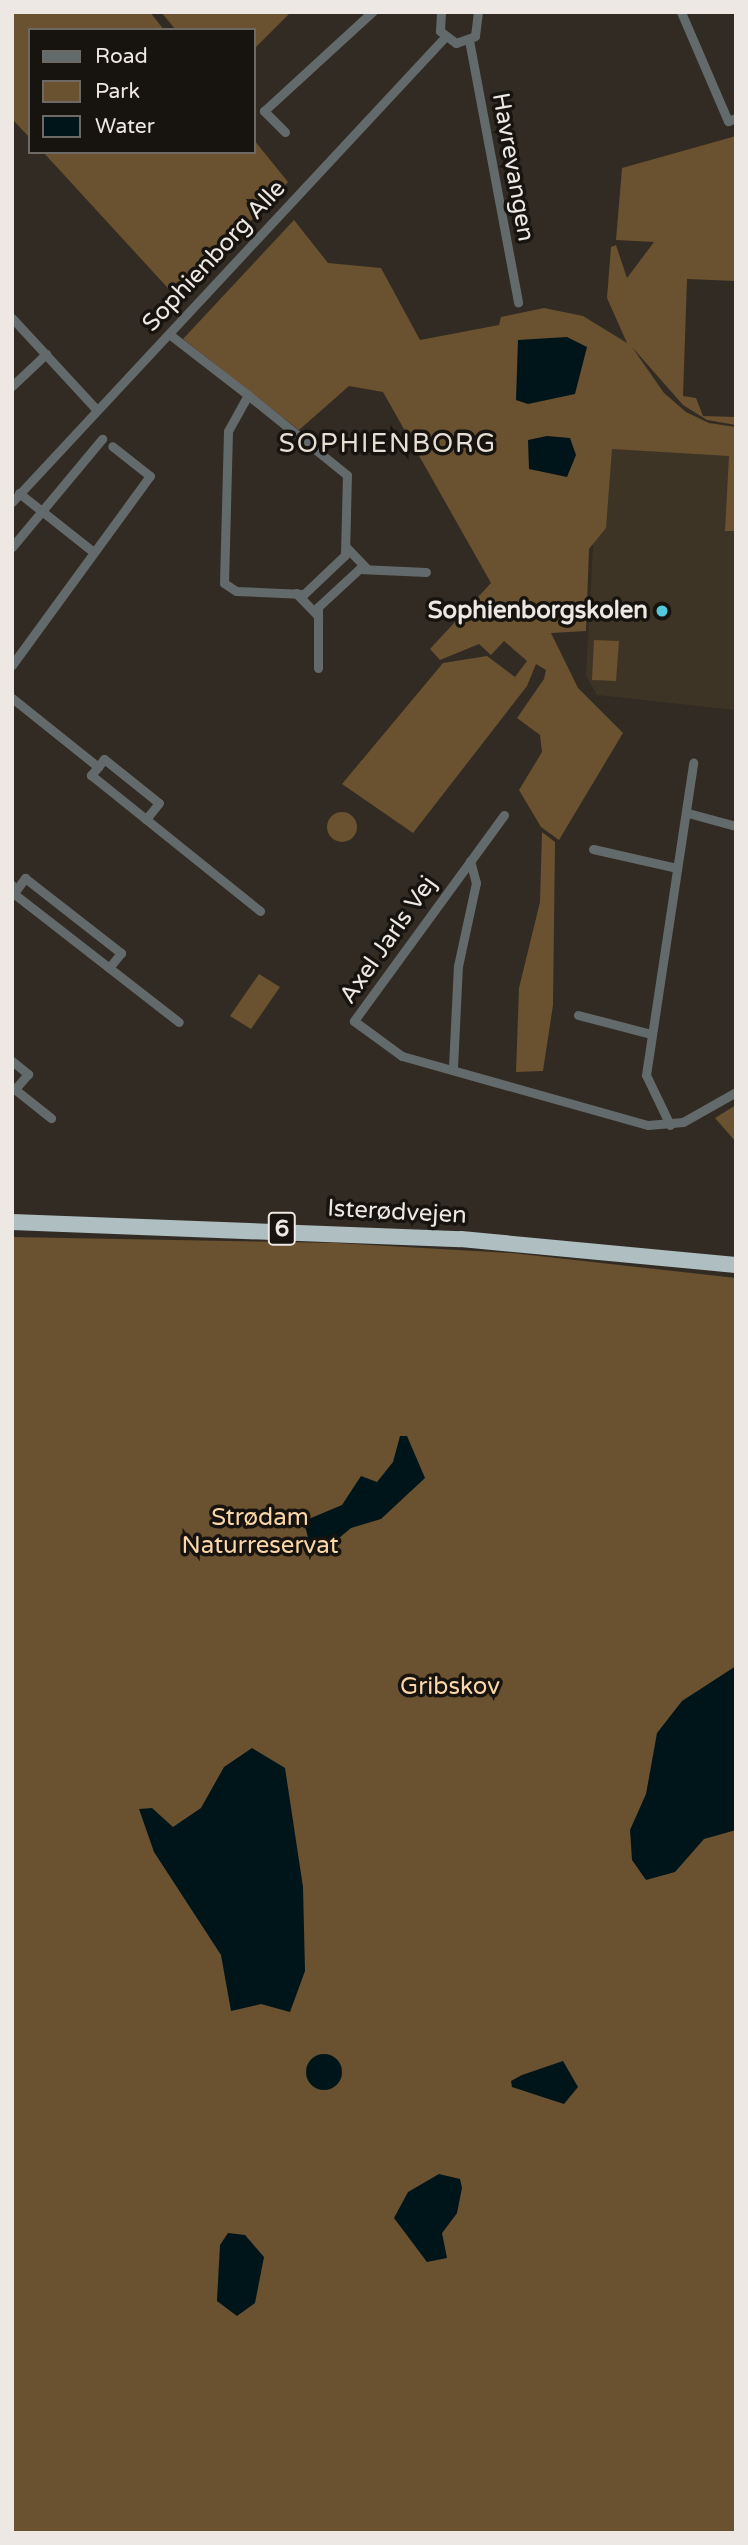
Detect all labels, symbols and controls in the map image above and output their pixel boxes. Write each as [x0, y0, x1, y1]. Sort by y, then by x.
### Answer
legend [28, 28, 256, 154]
text: Road [95, 44, 148, 69]
text: Park [95, 79, 140, 104]
street label: Havrevangen [486, 90, 540, 244]
text: Water [95, 114, 155, 139]
street label: Sophienborg Alle [136, 174, 292, 338]
district label: SOPHIENBORG [280, 428, 496, 460]
place label: Sophienborgskolen [428, 597, 648, 625]
marker: Sophienborgskolen [654, 603, 670, 619]
street label: Axel Jarls Vej [333, 871, 443, 1009]
street label: Isterødvejen [327, 1194, 467, 1230]
road number: 6 [266, 1210, 298, 1248]
park label: Strødam Naturreservat [181, 1504, 339, 1560]
park label: Gribskov [400, 1673, 500, 1701]

